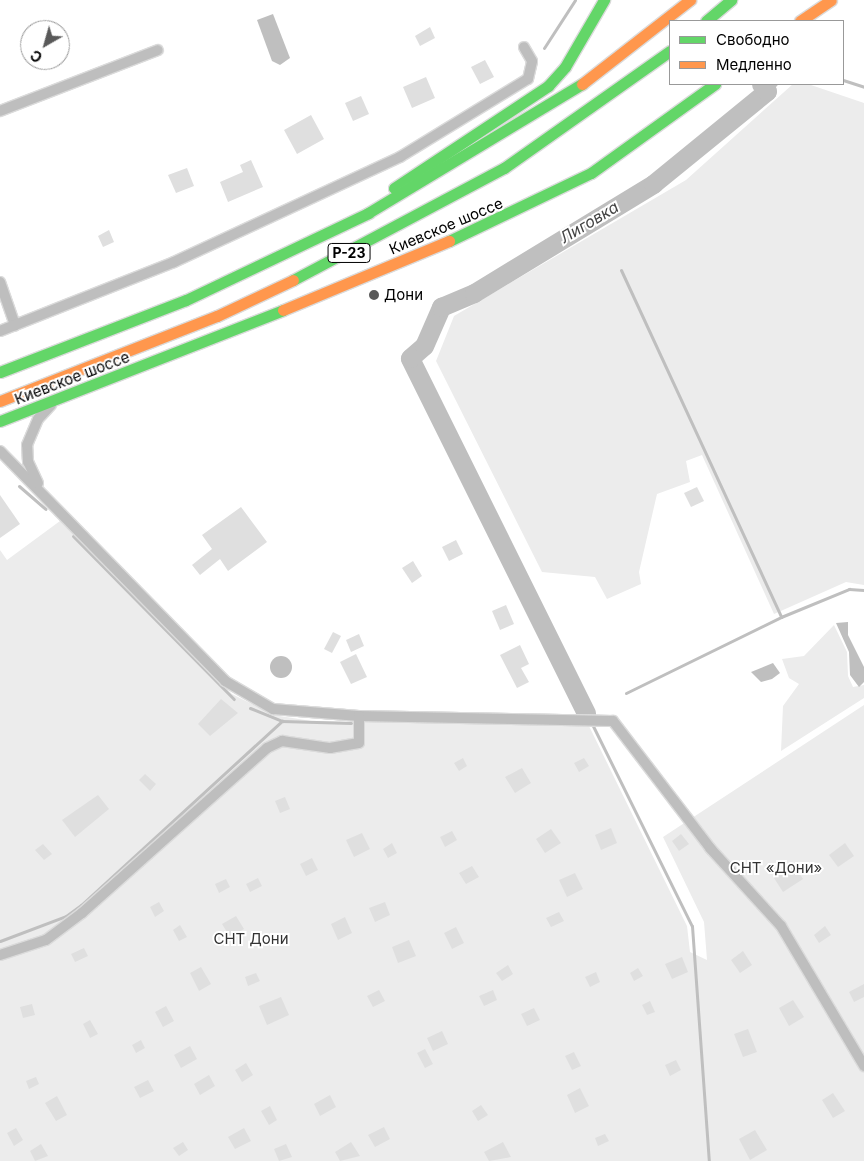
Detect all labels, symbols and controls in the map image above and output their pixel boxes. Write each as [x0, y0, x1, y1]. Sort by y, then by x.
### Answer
north arrow [20, 20, 70, 70]
legend [669, 20, 844, 85]
text: Свободно [716, 30, 790, 49]
text: С [27, 47, 45, 66]
text: Медленно [716, 55, 792, 74]
street label: Киевское шоссе [386, 194, 506, 258]
water label: Лиговка [556, 197, 622, 247]
road number: Р-23 [326, 242, 372, 264]
place label: Дони [384, 286, 423, 304]
marker: Дони [368, 289, 380, 301]
street label: Киевское шоссе [12, 348, 132, 408]
park label: СНТ «Дони» [730, 859, 822, 877]
park label: СНТ Дони [213, 930, 289, 948]

